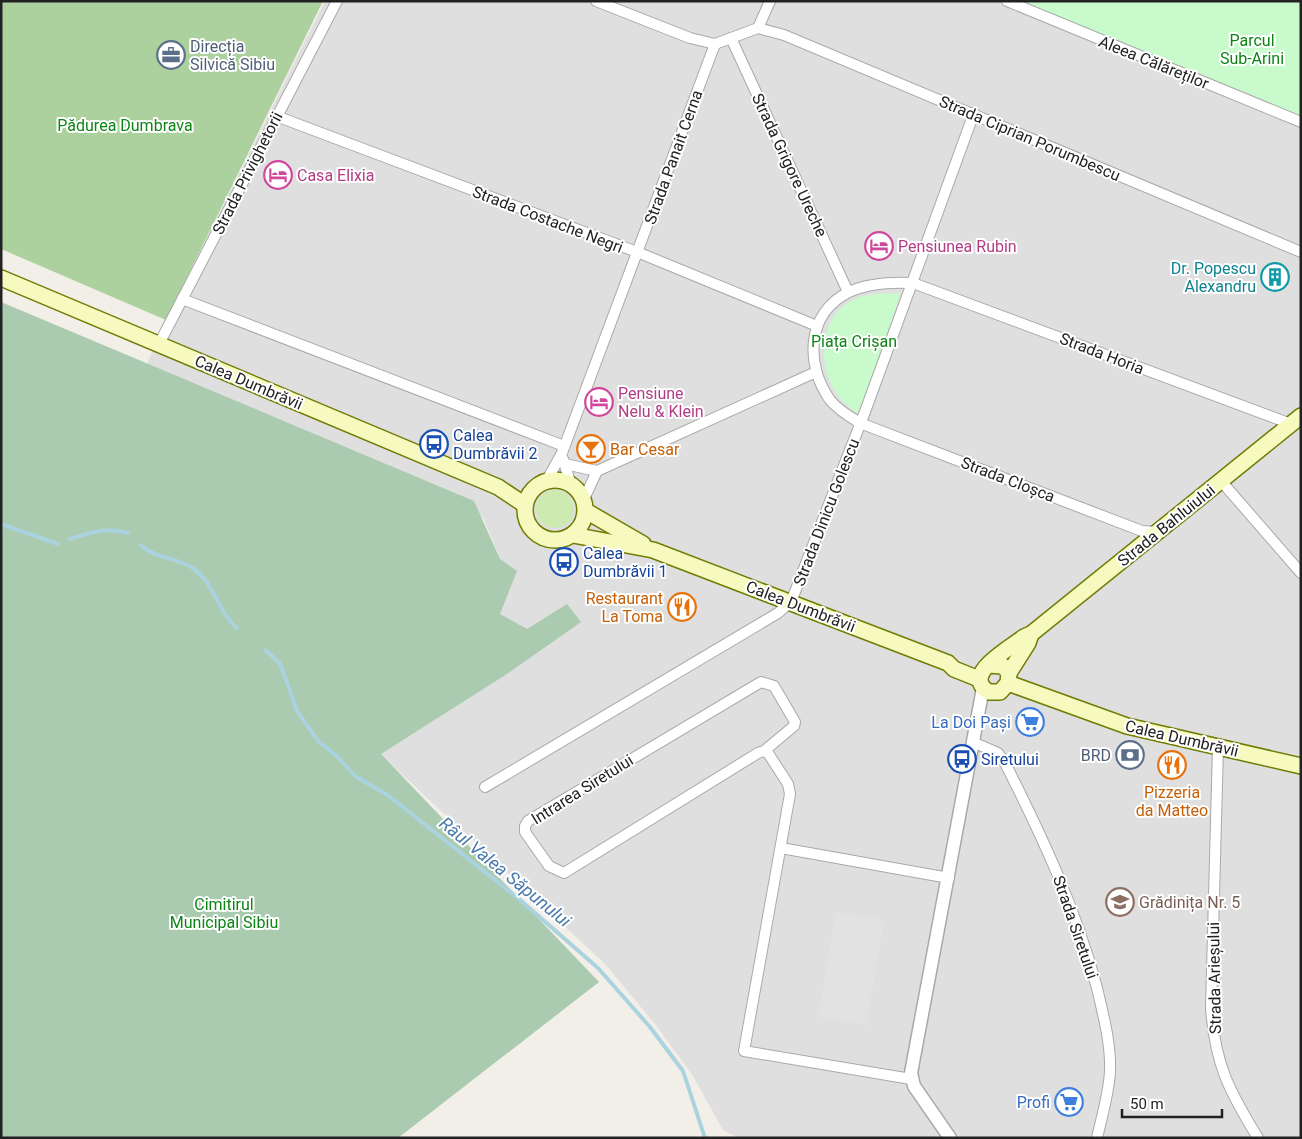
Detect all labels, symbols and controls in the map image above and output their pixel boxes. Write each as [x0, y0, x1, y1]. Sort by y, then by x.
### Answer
park label: Parcul Sub-Arini [1220, 31, 1284, 68]
street label: Aleea Călăreților [1096, 32, 1212, 94]
place label: Direcția Silvică Sibiu [190, 37, 275, 74]
office icon: Direcția Silvică Sibiu [156, 40, 186, 70]
street label: Strada Panait Cerna [640, 87, 707, 227]
street label: Strada Grigore Ureche [748, 90, 831, 240]
street label: Strada Ciprian Porumbescu [936, 92, 1123, 185]
street label: Strada Privighetorii [208, 109, 287, 238]
park label: Pădurea Dumbrava [57, 116, 193, 135]
hotel icon: Casa Elixia [263, 160, 293, 190]
place label: Casa Elixia [297, 166, 374, 185]
street label: Strada Costache Negri [470, 182, 626, 257]
hotel icon: Pensiunea Rubin [864, 231, 894, 261]
place label: Pensiunea Rubin [898, 237, 1017, 256]
place label: Dr. Popescu Alexandru [1171, 259, 1256, 296]
building icon: Dr. Popescu Alexandru [1260, 262, 1290, 292]
street label: Strada Horia [1057, 329, 1147, 378]
park label: Piața Crișan [811, 332, 897, 352]
street label: Calea Dumbrăvii [192, 351, 306, 414]
place label: Pensiune Nelu & Klein [618, 384, 704, 421]
hotel icon: Pensiune Nelu & Klein [584, 387, 614, 417]
place label: Calea Dumbrăvii 2 [453, 426, 538, 463]
bus stop icon: Calea Dumbrăvii 2 [419, 429, 449, 459]
bar icon: Bar Cesar [576, 434, 606, 464]
street label: Strada Dinicu Golescu [790, 436, 863, 589]
place label: Bar Cesar [610, 440, 680, 459]
street label: Strada Cloșca [958, 453, 1057, 507]
street label: Strada Bahluiului [1114, 480, 1219, 570]
place label: Calea Dumbrăvii 1 [583, 544, 668, 581]
bus stop icon: Calea Dumbrăvii 1 [549, 547, 579, 577]
street label: Calea Dumbrăvii [743, 577, 858, 636]
place label: Restaurant La Toma [586, 589, 663, 626]
restaurant icon: Restaurant La Toma [667, 592, 697, 622]
supermarket icon: La Doi Pași [1015, 707, 1045, 737]
place label: La Doi Pași [931, 713, 1011, 733]
street label: Calea Dumbrăvii [1123, 716, 1240, 761]
bank icon: BRD [1115, 740, 1145, 770]
bus stop icon: Siretului [947, 744, 977, 774]
place label: BRD [1081, 746, 1111, 765]
place label: Siretului [981, 750, 1039, 769]
restaurant icon: Pizzeria da Matteo [1157, 750, 1187, 780]
street label: Intrarea Siretului [528, 751, 637, 828]
place label: Pizzeria da Matteo [1136, 783, 1208, 820]
water label: Râul Valea Săpunului [435, 812, 576, 931]
street label: Strada Siretului [1049, 873, 1102, 981]
school or university icon: Grădinița Nr. 5 [1105, 887, 1135, 917]
place label: Grădinița Nr. 5 [1139, 893, 1240, 913]
park label: Cimitirul Municipal Sibiu [170, 895, 278, 932]
street label: Strada Arieșului [1204, 922, 1226, 1034]
scale bar [1122, 1086, 1222, 1118]
supermarket icon: Profi [1054, 1087, 1084, 1117]
place label: Profi [1017, 1093, 1050, 1112]
text: 50 m [1130, 1095, 1164, 1113]

